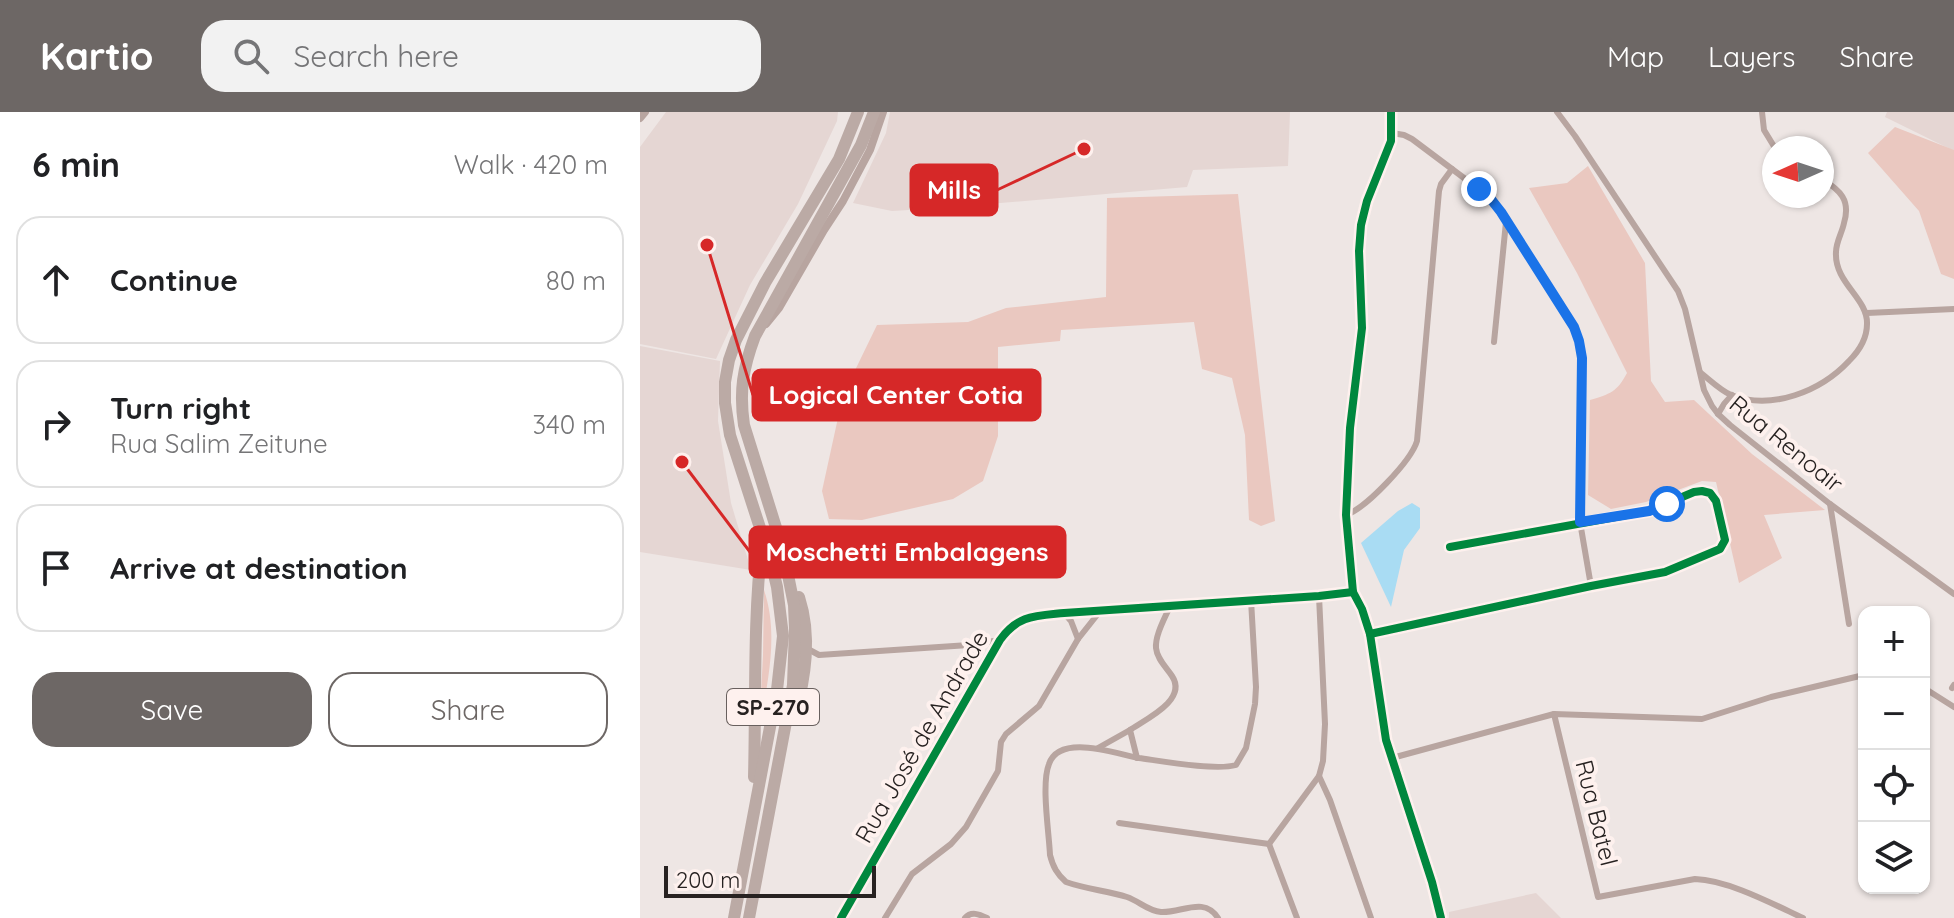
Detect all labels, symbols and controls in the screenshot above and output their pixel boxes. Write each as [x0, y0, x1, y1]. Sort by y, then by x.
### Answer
search box [201, 20, 761, 92]
text: Kartio [40, 32, 153, 80]
icon: search [229, 34, 273, 78]
text: Search here [293, 37, 459, 75]
text: Map [1607, 39, 1664, 74]
text: Layers [1708, 39, 1795, 74]
text: Share [1839, 39, 1914, 74]
north arrow [1762, 136, 1834, 208]
text: 6 min [32, 143, 120, 186]
text: Walk · 420 m [454, 148, 608, 181]
callout: Mills [911, 165, 997, 215]
route end [1461, 171, 1497, 207]
text: Mills [927, 173, 981, 206]
icon: ahead [34, 258, 78, 302]
text: Continue [110, 261, 238, 299]
text: 80 m [546, 264, 606, 297]
callout: Logical Center Cotia [753, 370, 1040, 420]
text: Logical Center Cotia [769, 378, 1023, 411]
street label: Rua Renoair [1724, 388, 1849, 498]
text: Turn right [110, 389, 251, 427]
icon: right [34, 402, 78, 446]
text: 340 m [532, 408, 606, 441]
text: Rua Salim Zeitune [110, 427, 328, 460]
route start [1649, 486, 1685, 522]
callout: Moschetti Embalagens [750, 527, 1065, 577]
text: Moschetti Embalagens [765, 535, 1049, 568]
icon: arrive [34, 546, 78, 590]
text: Arrive at destination [110, 549, 408, 587]
map controls [1858, 606, 1930, 894]
button: + [1858, 606, 1930, 678]
street label: Rua José de Andrade [848, 625, 994, 848]
button: Save [32, 672, 312, 747]
button: Share [328, 672, 608, 747]
button: − [1858, 678, 1930, 750]
road number: SP-270 [727, 689, 819, 725]
button: locate [1858, 750, 1930, 822]
street label: Rua Batel [1569, 757, 1625, 869]
button: layers [1858, 822, 1930, 894]
scale bar [664, 862, 876, 898]
text: 200 m [676, 866, 740, 894]

